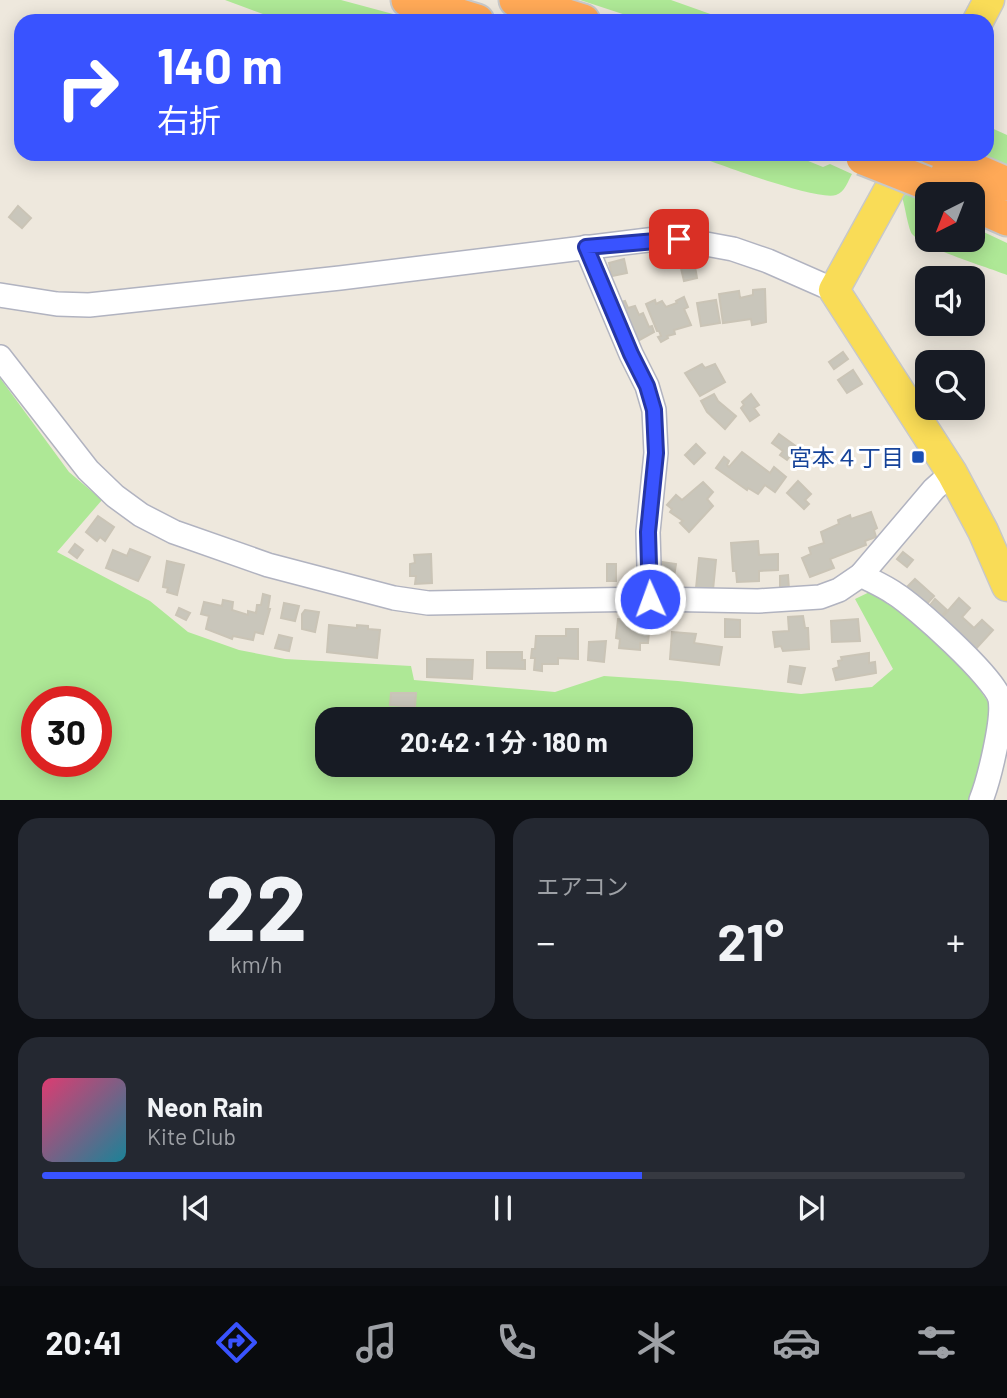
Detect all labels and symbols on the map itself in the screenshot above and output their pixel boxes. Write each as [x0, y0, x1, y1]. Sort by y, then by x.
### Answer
north arrow [915, 182, 985, 252]
pin [649, 209, 709, 269]
place label: 宮本４丁目 [789, 443, 904, 471]
marker: 宮本４丁目 [910, 449, 926, 465]
position arrow [613, 562, 687, 636]
speed limit sign: 30 [21, 686, 112, 777]

